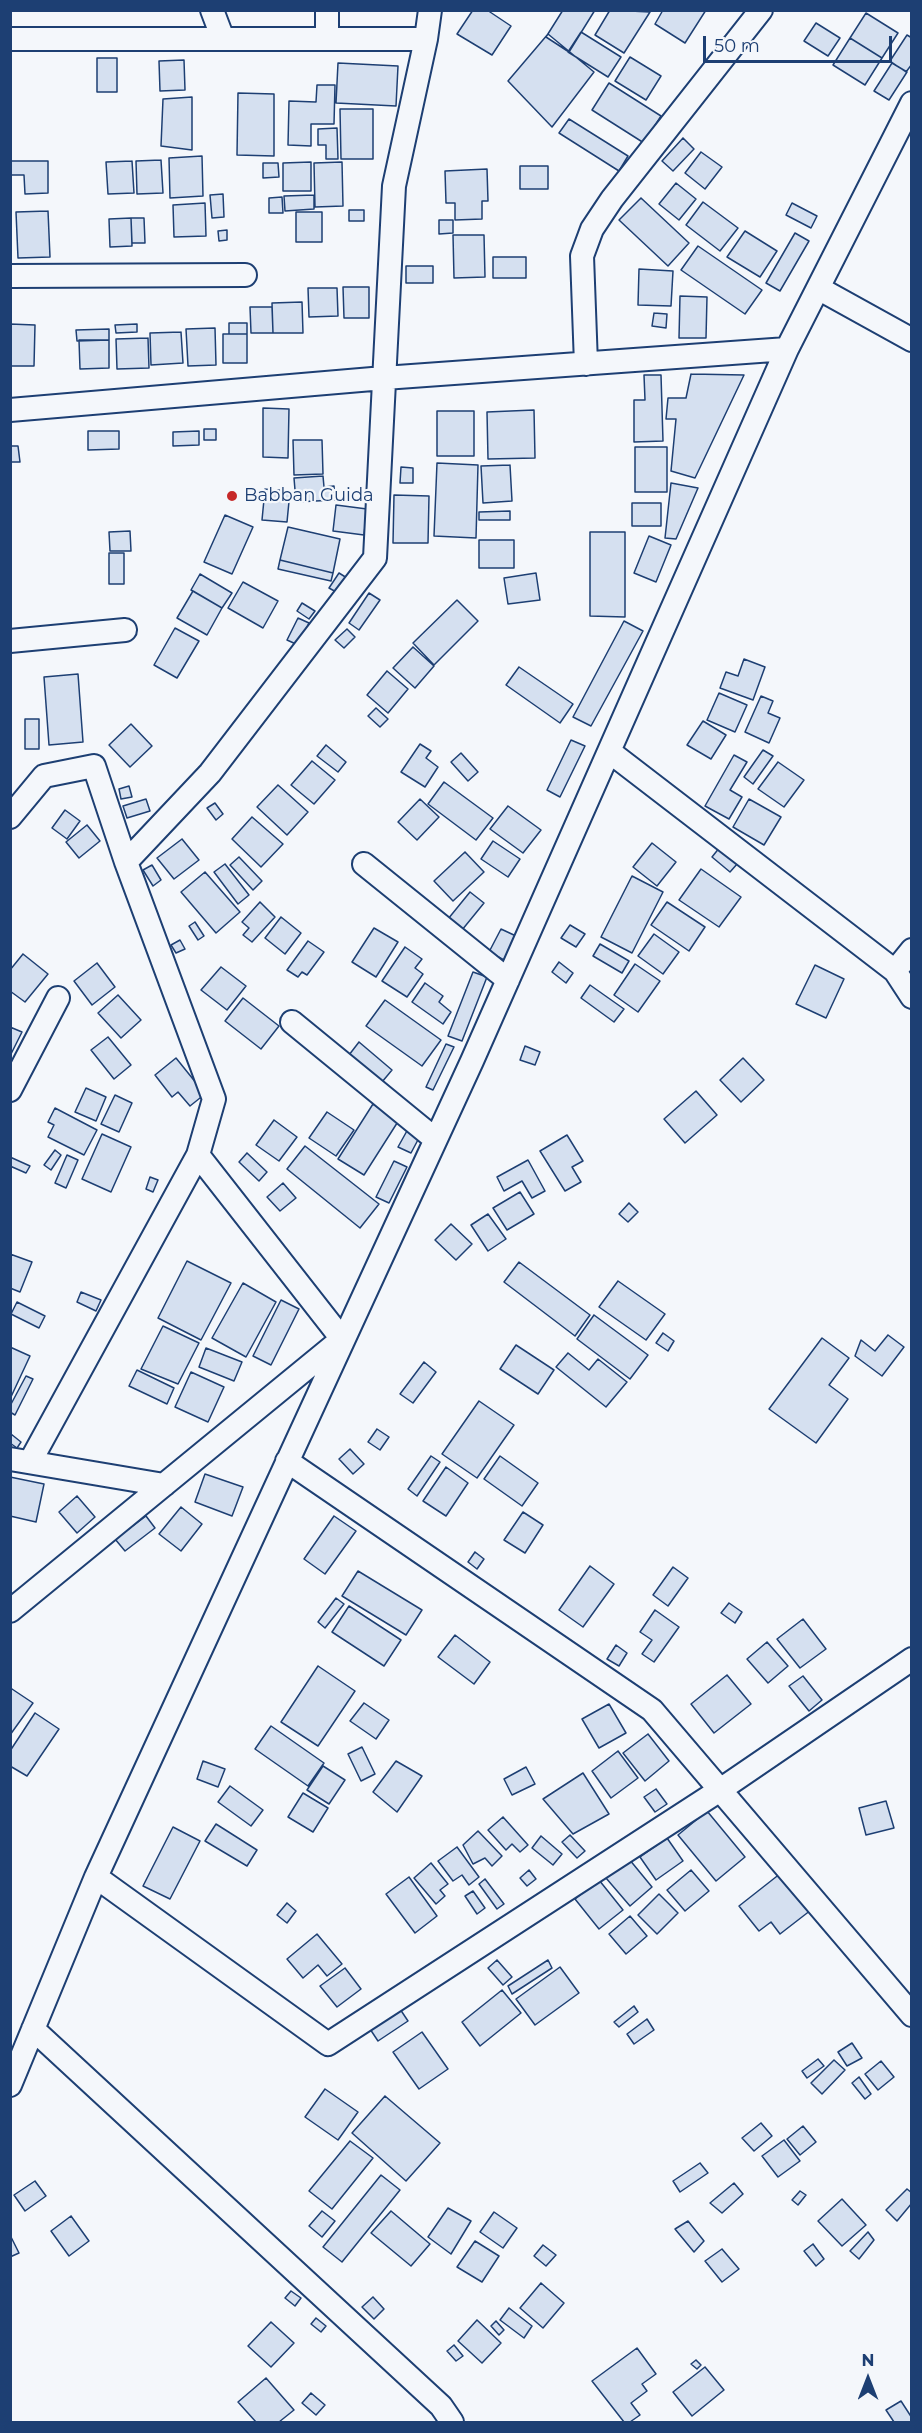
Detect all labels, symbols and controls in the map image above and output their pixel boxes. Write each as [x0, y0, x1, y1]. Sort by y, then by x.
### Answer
scale bar [706, 24, 895, 62]
text: 50 m [714, 35, 760, 57]
place label: Babban Guida [244, 485, 374, 507]
marker: Babban Guida [225, 489, 239, 503]
north arrow [838, 2349, 898, 2409]
text: N [862, 2351, 874, 2370]

